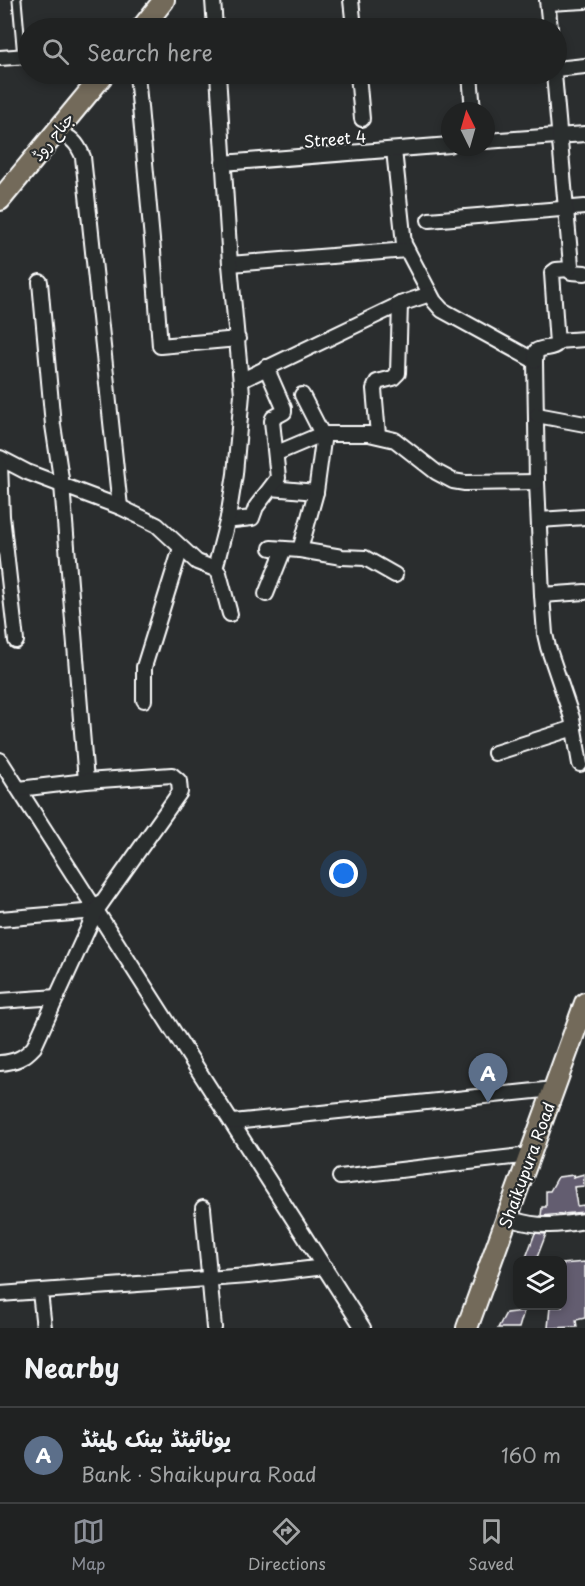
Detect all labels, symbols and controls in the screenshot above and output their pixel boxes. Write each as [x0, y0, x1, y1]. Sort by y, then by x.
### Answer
search box [18, 18, 567, 84]
icon: search [39, 35, 72, 68]
text: Search here [87, 35, 213, 68]
north arrow [441, 102, 495, 156]
street label: جناح روڈ [25, 107, 79, 165]
street label: Street 4 [303, 123, 367, 153]
your location [329, 859, 358, 888]
pin: A [468, 1054, 508, 1103]
street label: Shaikupura Road [492, 1098, 560, 1232]
map controls [513, 1256, 567, 1310]
button: layers [513, 1256, 567, 1310]
text: Nearby [24, 1348, 119, 1387]
text: یونائیٹڈ بینک لمیٹڈ [81, 1421, 231, 1454]
text: A [36, 1440, 51, 1470]
text: 160 m [501, 1440, 561, 1470]
text: Bank · Shaikupura Road [81, 1459, 317, 1489]
tab: Map [71, 1515, 105, 1575]
tab: Directions [248, 1515, 326, 1575]
tab: Saved [468, 1515, 514, 1575]

